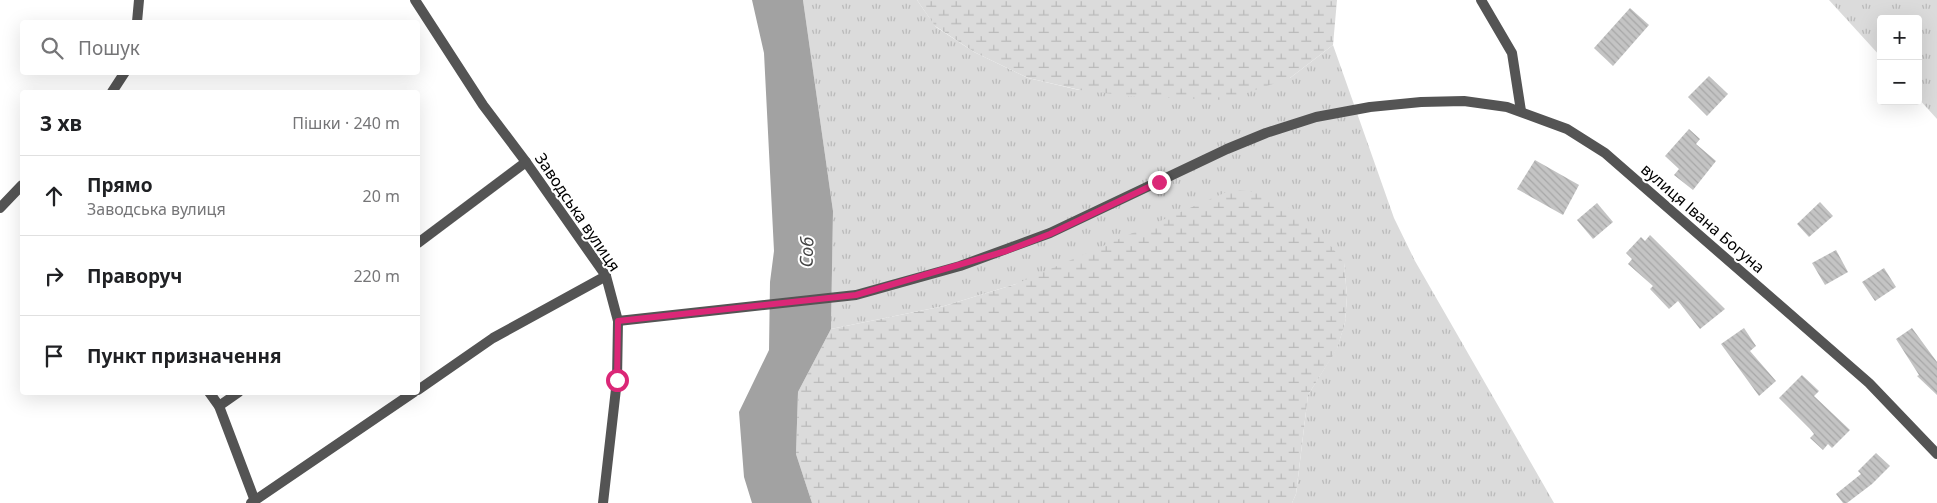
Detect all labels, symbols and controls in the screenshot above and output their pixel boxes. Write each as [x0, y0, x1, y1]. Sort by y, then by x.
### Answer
map controls [1877, 15, 1922, 105]
button: + [1877, 15, 1922, 60]
search box [20, 20, 420, 75]
icon: search [38, 34, 66, 62]
text: Пошук [78, 35, 140, 61]
button: − [1877, 60, 1922, 105]
text: 3 хв [40, 109, 82, 137]
text: Пішки · 240 m [292, 112, 400, 134]
street label: Заводська вулиця [530, 148, 626, 276]
street label: вулиця Івана Богуна [1636, 158, 1770, 278]
route end [1148, 171, 1171, 194]
text: Прямо [87, 172, 153, 198]
icon: ahead [40, 182, 68, 210]
text: 20 m [363, 185, 400, 207]
text: Заводська вулиця [87, 198, 226, 220]
water label: Соб [793, 235, 819, 268]
icon: right [40, 262, 68, 290]
text: Праворуч [87, 263, 182, 289]
text: 220 m [353, 265, 400, 287]
icon: arrive [40, 342, 68, 370]
text: Пункт призначення [87, 343, 281, 369]
route start [606, 369, 629, 392]

